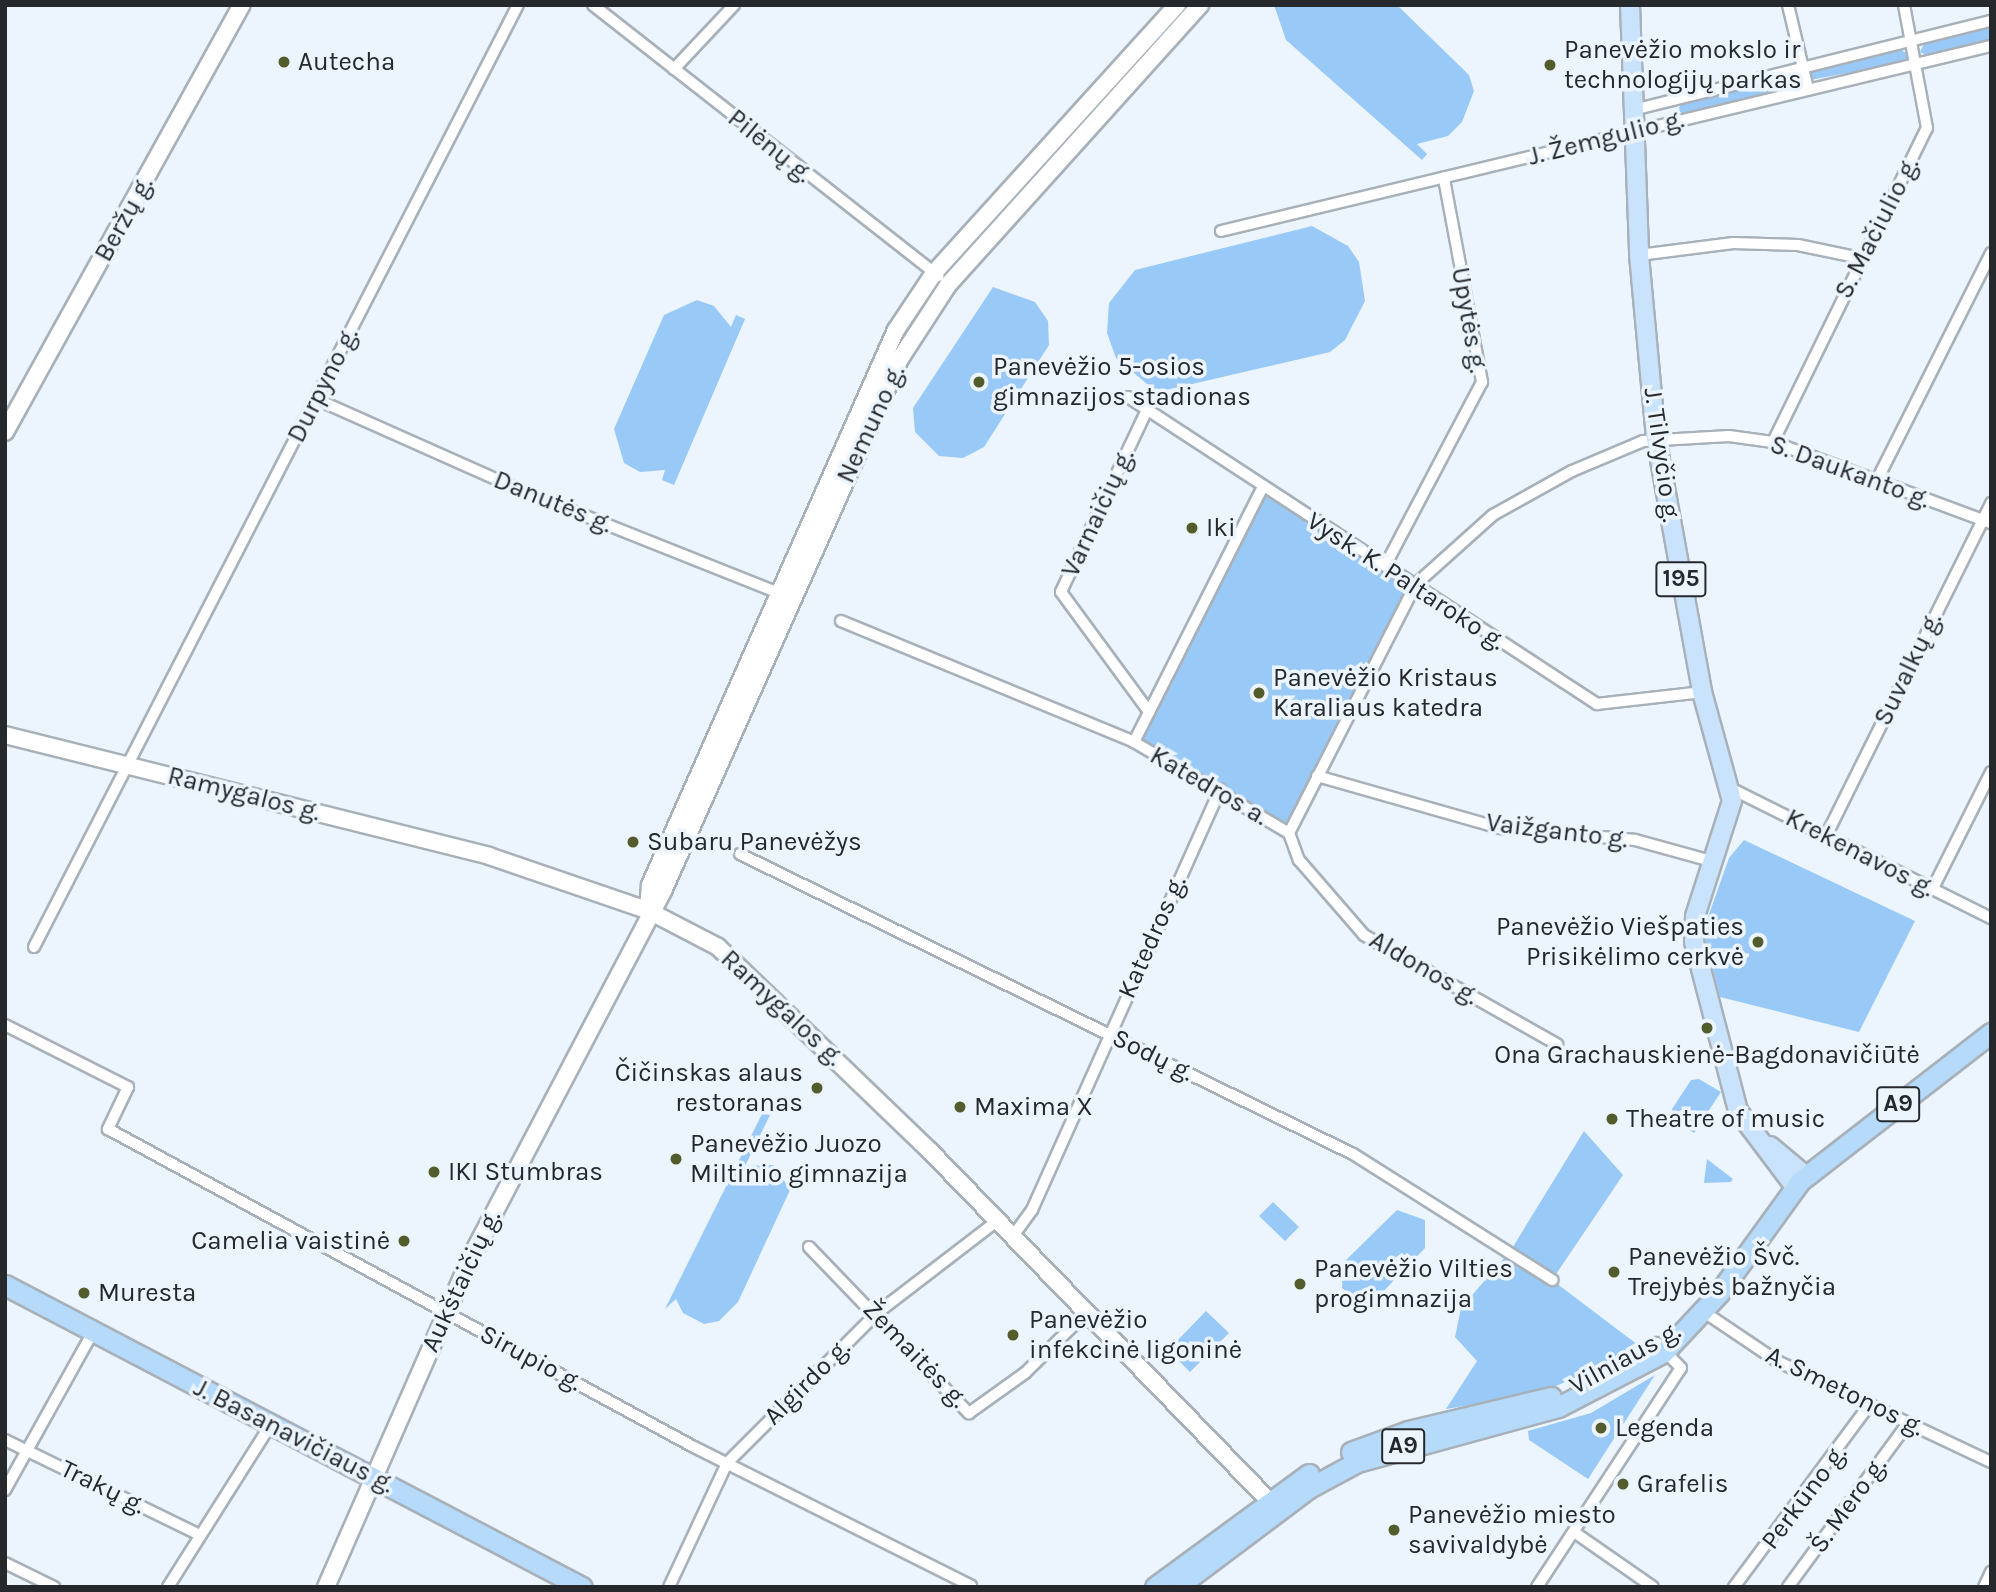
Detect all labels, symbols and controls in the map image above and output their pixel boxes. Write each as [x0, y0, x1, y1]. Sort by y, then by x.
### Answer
place label: Panevėžio mokslo ir technologijų parkas [1564, 34, 1802, 96]
place label: Autecha [298, 46, 395, 78]
marker: Autecha [276, 54, 292, 70]
marker: Panevėžio mokslo ir technologijų parkas [1542, 57, 1558, 73]
street label: Pilėnų g. [721, 103, 819, 189]
street label: J. Žemgulio g. [1525, 104, 1687, 172]
street label: S. Mačiulio g. [1828, 152, 1926, 304]
street label: Beržų g. [88, 171, 160, 267]
street label: Upytės g. [1444, 265, 1494, 375]
street label: Durpyno g. [281, 322, 365, 448]
place label: Panevėžio 5-osios gimnazijos stadionas [993, 351, 1251, 412]
street label: Nemuno g. [830, 360, 912, 488]
marker: Panevėžio 5-osios gimnazijos stadionas [971, 374, 987, 390]
street label: J. Tilvyčio g. [1637, 386, 1687, 524]
street label: S. Daukanto g. [1766, 429, 1934, 515]
street label: Varnaičių g. [1055, 444, 1141, 582]
street label: Danutės g. [489, 464, 617, 540]
street label: Vysk. K. Paltaroko g. [1301, 505, 1511, 657]
place label: Iki [1206, 512, 1236, 544]
marker: Iki [1184, 520, 1200, 536]
road number: 195 [1655, 558, 1707, 600]
street label: Suvalkų g. [1867, 607, 1949, 731]
place label: Panevėžio Kristaus Karaliaus katedra [1273, 662, 1498, 724]
marker: Panevėžio Kristaus Karaliaus katedra [1251, 685, 1267, 701]
street label: Katedros a. [1144, 740, 1274, 832]
street label: Ramygalos g. [164, 760, 324, 828]
street label: Krekenavos g. [1780, 802, 1940, 904]
street label: Vaižganto g. [1484, 807, 1630, 855]
place label: Subaru Panevėžys [647, 826, 862, 858]
marker: Subaru Panevėžys [625, 834, 641, 850]
street label: Katedros g. [1111, 871, 1193, 1003]
place label: Panevėžio Viešpaties Prisikėlimo cerkvė [1496, 911, 1744, 972]
street label: Aldonos g. [1364, 924, 1484, 1012]
marker: Panevėžio Viešpaties Prisikėlimo cerkvė [1750, 934, 1766, 950]
street label: Ramygalos g. [714, 943, 850, 1073]
marker: Ona Grachauskienė-Bagdonavičiūtė [1699, 1020, 1715, 1036]
street label: Sodų g. [1107, 1022, 1199, 1088]
place label: Ona Grachauskienė-Bagdonavičiūtė [1494, 1039, 1920, 1071]
place label: Čičinskas alaus restoranas [615, 1057, 803, 1118]
marker: Čičinskas alaus restoranas [809, 1080, 825, 1096]
road number: A9 [1875, 1084, 1921, 1124]
place label: Maxima X [974, 1091, 1093, 1123]
marker: Maxima X [952, 1099, 968, 1115]
place label: Theatre of music [1626, 1103, 1825, 1135]
marker: Theatre of music [1604, 1111, 1620, 1127]
place label: Panevėžio Juozo Miltinio gimnazija [690, 1128, 908, 1190]
marker: Panevėžio Juozo Miltinio gimnazija [668, 1151, 684, 1167]
place label: IKI Stumbras [448, 1156, 603, 1188]
marker: IKI Stumbras [426, 1164, 442, 1180]
street label: Aukštaičių g. [414, 1205, 508, 1357]
place label: Camelia vaistinė [191, 1225, 390, 1257]
marker: Camelia vaistinė [396, 1233, 412, 1249]
place label: Panevėžio Švč. Trejybės bažnyčia [1628, 1241, 1836, 1302]
place label: Panevėžio Vilties progimnazija [1314, 1253, 1513, 1314]
marker: Panevėžio Švč. Trejybės bažnyčia [1606, 1264, 1622, 1280]
marker: Panevėžio Vilties progimnazija [1292, 1276, 1308, 1292]
place label: Muresta [98, 1277, 196, 1309]
marker: Muresta [76, 1285, 92, 1301]
street label: Žemaitės g. [856, 1294, 974, 1414]
place label: Panevėžio infekcinė ligoninė [1029, 1304, 1242, 1366]
street label: Vilniaus g. [1564, 1315, 1686, 1401]
street label: Sirupio g. [475, 1318, 587, 1398]
marker: Panevėžio infekcinė ligoninė [1003, 1325, 1023, 1345]
street label: Algirdo g. [757, 1332, 857, 1432]
street label: A. Smetonos g. [1761, 1339, 1929, 1443]
street label: J. Basanavičiaus g. [188, 1372, 400, 1500]
place label: Legenda [1615, 1412, 1714, 1444]
marker: Legenda [1593, 1420, 1609, 1436]
road number: A9 [1380, 1426, 1426, 1466]
street label: Perkūno g. [1755, 1439, 1853, 1555]
street label: Š. Mero g. [1803, 1451, 1893, 1559]
street label: Trakų g. [55, 1453, 151, 1521]
place label: Grafelis [1637, 1468, 1728, 1500]
marker: Grafelis [1615, 1476, 1631, 1492]
place label: Panevėžio miesto savivaldybė [1408, 1499, 1616, 1560]
marker: Panevėžio miesto savivaldybė [1386, 1522, 1402, 1538]

